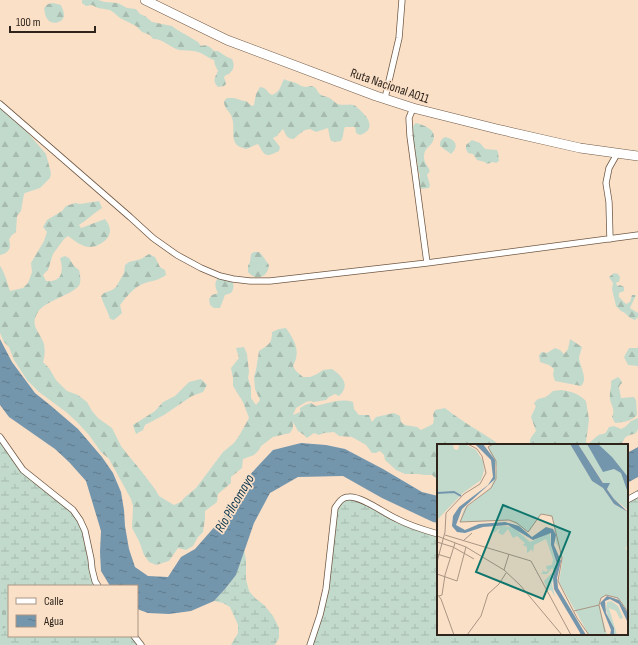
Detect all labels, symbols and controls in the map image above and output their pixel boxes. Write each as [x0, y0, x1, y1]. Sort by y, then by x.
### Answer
scale bar [10, 8, 95, 34]
text: 100 m [16, 15, 41, 30]
street label: Ruta Nacional A011 [348, 65, 432, 107]
inset map [437, 444, 628, 635]
water label: Río Pilcomayo [211, 471, 258, 535]
legend [8, 585, 138, 637]
text: Calle [44, 594, 64, 609]
text: Agua [43, 614, 64, 629]

